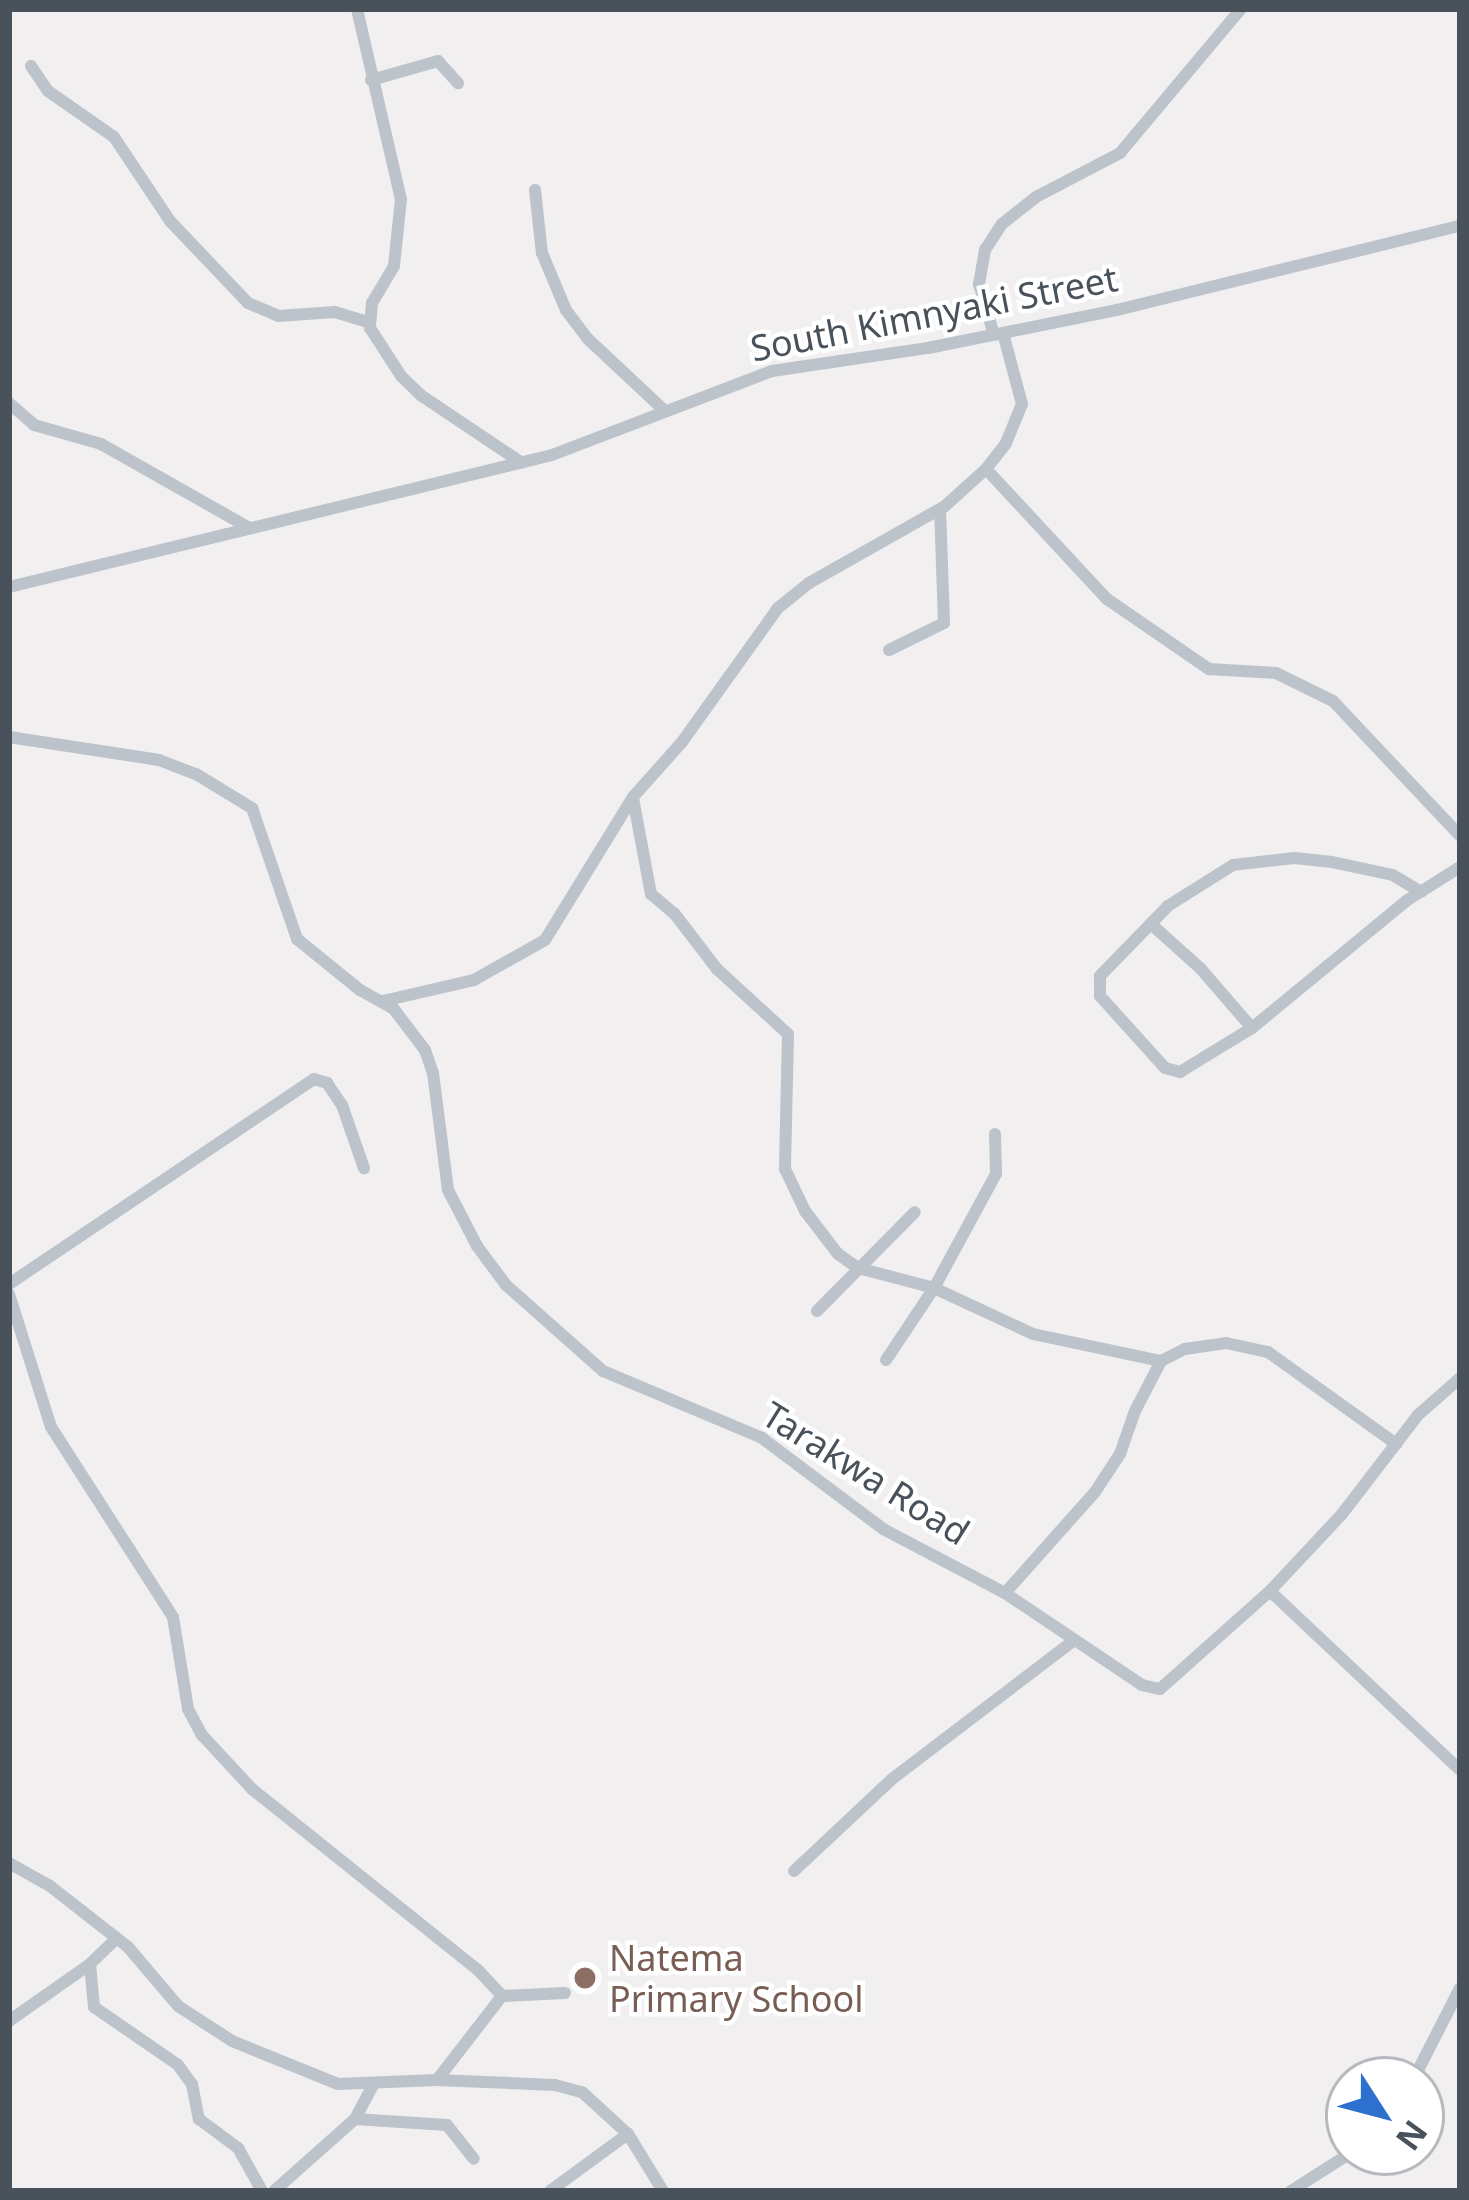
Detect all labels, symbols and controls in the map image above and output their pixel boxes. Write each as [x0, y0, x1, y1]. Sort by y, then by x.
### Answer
street label: South Kimnyaki Street [747, 256, 1121, 370]
street label: Tarakwa Road [755, 1392, 977, 1554]
place label: Natema Primary School [609, 1935, 864, 2020]
marker: Natema Primary School [572, 1965, 598, 1991]
north arrow [1325, 2056, 1445, 2176]
text: N [1386, 2112, 1438, 2160]

